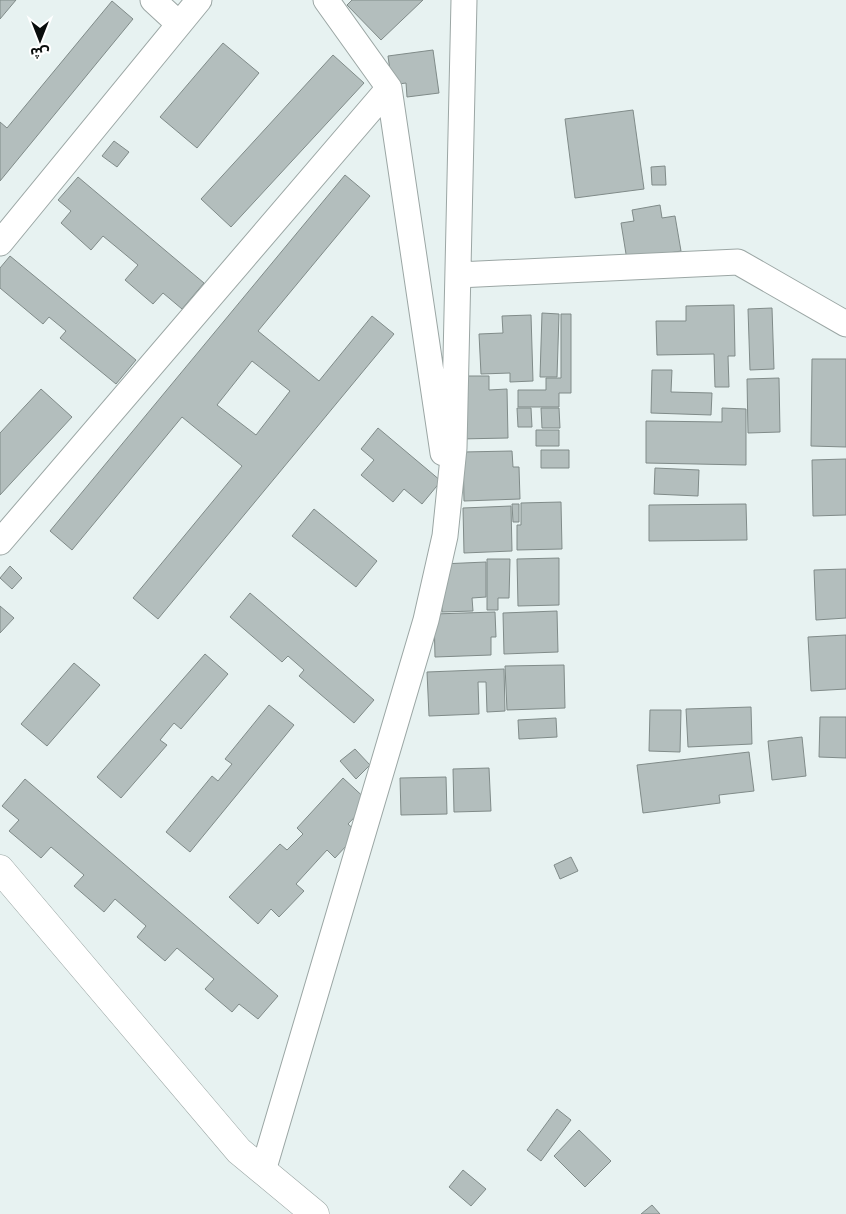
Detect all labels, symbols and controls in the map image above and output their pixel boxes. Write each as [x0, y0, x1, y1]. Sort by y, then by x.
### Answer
north arrow [15, 15, 65, 65]
text: ش [30, 43, 50, 64]

